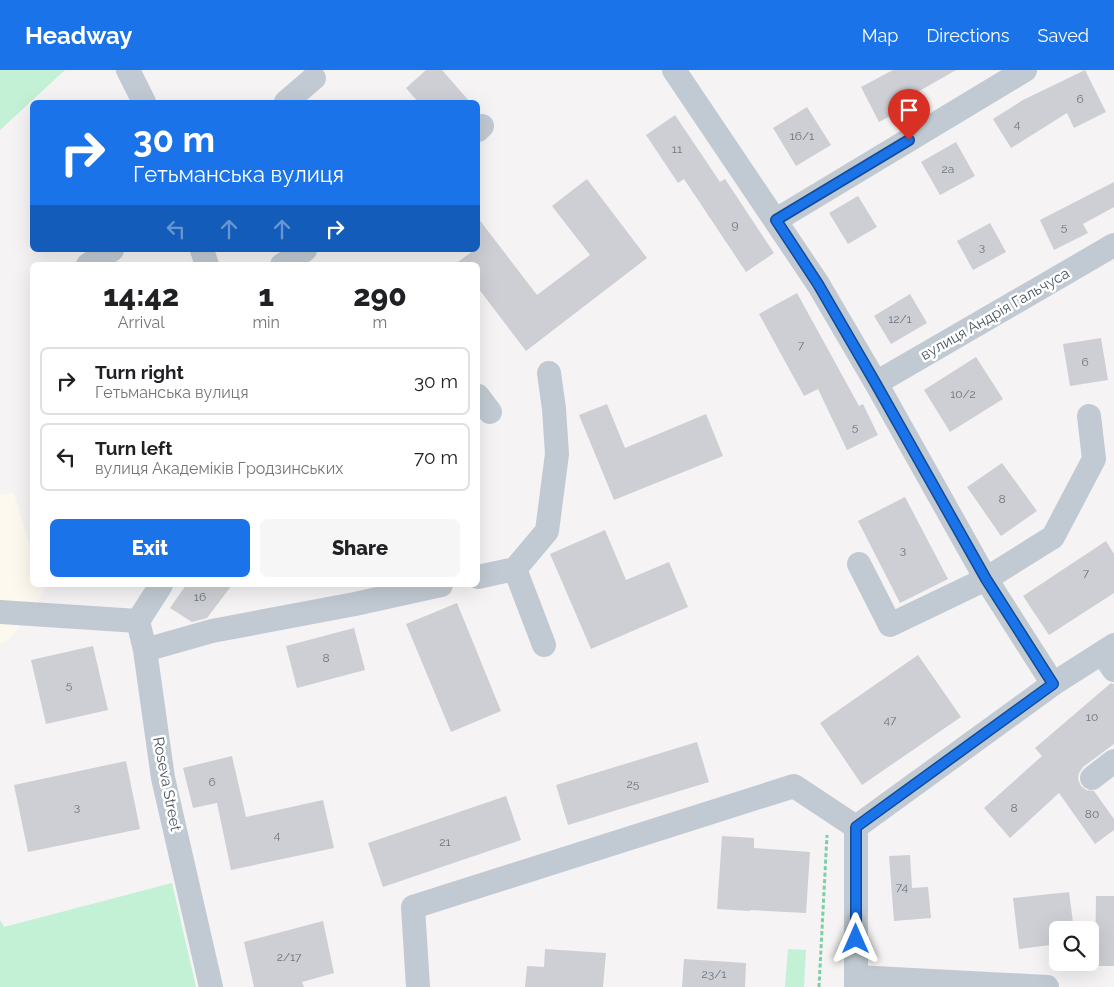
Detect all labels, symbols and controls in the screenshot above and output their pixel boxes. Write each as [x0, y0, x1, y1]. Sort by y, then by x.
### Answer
text: Headway [25, 21, 133, 50]
text: Map [862, 25, 898, 46]
text: Directions [926, 25, 1010, 46]
text: Saved [1038, 25, 1089, 46]
pin [888, 89, 930, 140]
house number: 6 [1076, 92, 1084, 106]
icon: arrive [895, 96, 923, 124]
house number: 4 [1014, 117, 1021, 131]
text: 30 m [133, 119, 215, 160]
icon: right [50, 120, 115, 185]
house number: 16/1 [790, 129, 814, 143]
house number: 11 [672, 142, 682, 156]
text: Гетьманська вулиця [133, 161, 344, 187]
house number: 2а [942, 162, 954, 176]
icon: left [162, 215, 190, 243]
icon: ahead [215, 215, 243, 243]
icon: ahead [268, 215, 296, 243]
icon: right [321, 215, 349, 243]
house number: 9 [731, 218, 739, 232]
house number: 5 [1061, 220, 1068, 234]
house number: 3 [979, 240, 985, 254]
street label: вулиця Андрія Гальчуса [917, 264, 1073, 364]
text: 14:42 [103, 278, 179, 313]
text: 1 [258, 278, 274, 313]
text: 290 [353, 278, 407, 313]
house number: 12/1 [888, 312, 912, 326]
text: Arrival [118, 313, 165, 332]
text: min [252, 313, 280, 332]
text: m [373, 313, 387, 332]
house number: 7 [798, 338, 805, 352]
house number: 6 [1081, 355, 1089, 369]
text: Turn right [95, 361, 184, 383]
icon: right [52, 367, 80, 395]
text: 30 m [414, 370, 458, 392]
text: Гетьманська вулиця [95, 383, 248, 402]
house number: 10/2 [950, 387, 976, 401]
house number: 5 [852, 420, 859, 434]
text: Turn left [95, 437, 172, 459]
icon: left [52, 443, 80, 471]
text: 70 m [414, 446, 458, 468]
text: вулиця Академіків Гродзинських [95, 459, 343, 478]
house number: 8 [998, 492, 1006, 506]
button: Exit [50, 519, 250, 577]
button: Share [260, 519, 460, 577]
house number: 3 [900, 543, 906, 557]
house number: 7 [1083, 566, 1090, 580]
house number: 16 [194, 590, 206, 604]
house number: 8 [322, 651, 330, 665]
house number: 5 [66, 678, 73, 692]
house number: 10 [1086, 710, 1098, 724]
house number: 47 [884, 713, 897, 727]
street label: Roseva Street [149, 735, 185, 833]
house number: 6 [208, 775, 216, 789]
house number: 25 [627, 777, 640, 791]
house number: 3 [74, 800, 80, 814]
house number: 8 [1010, 801, 1018, 815]
house number: 80 [1085, 807, 1099, 821]
house number: 4 [274, 828, 281, 842]
house number: 21 [439, 835, 451, 849]
house number: 74 [896, 880, 909, 894]
position arrow [829, 912, 881, 964]
map controls [1049, 921, 1099, 971]
button: search [1049, 921, 1099, 971]
house number: 2/17 [277, 950, 302, 964]
house number: 23/1 [702, 967, 726, 981]

